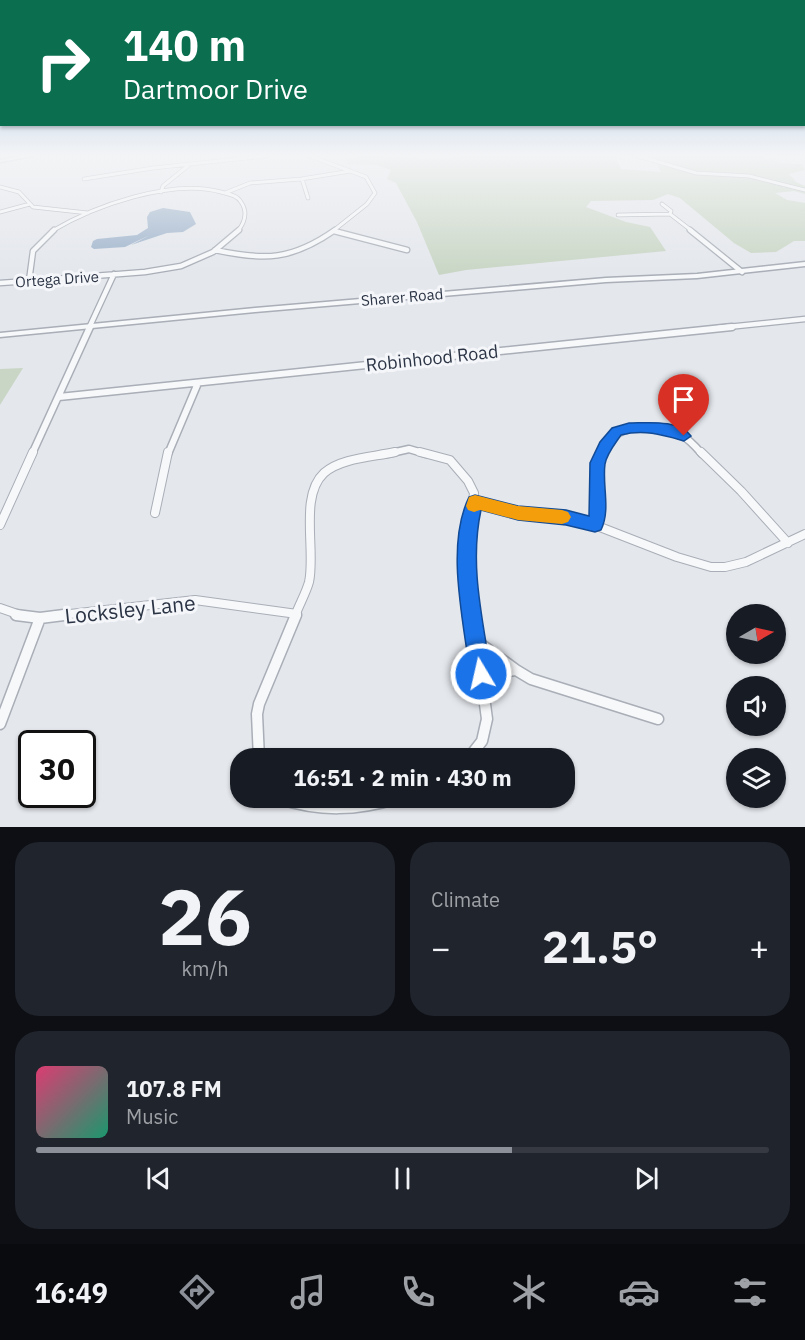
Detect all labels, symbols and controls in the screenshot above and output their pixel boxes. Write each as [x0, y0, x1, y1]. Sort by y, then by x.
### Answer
text: 140 m [123, 18, 246, 73]
icon: right [24, 24, 102, 102]
text: Dartmoor Drive [123, 71, 308, 106]
street label: Ortega Drive [15, 267, 99, 291]
street label: Sharer Road [360, 284, 444, 310]
street label: Robinhood Road [365, 340, 499, 376]
pin [658, 374, 709, 436]
icon: arrive [667, 383, 700, 416]
street label: Locksley Lane [63, 588, 197, 630]
north arrow [726, 604, 786, 664]
map controls [726, 604, 786, 808]
position arrow [449, 642, 513, 706]
button: sound [726, 676, 786, 736]
speed limit sign: 30 [18, 730, 96, 808]
button: layers [726, 748, 786, 808]
text: 16:51 · 2 min · 430 m [293, 763, 512, 792]
text: 26 [158, 865, 252, 966]
text: Climate [431, 886, 500, 913]
text: 21.5° [542, 917, 658, 975]
text: − [431, 926, 451, 969]
text: + [749, 926, 769, 969]
text: km/h [181, 955, 229, 982]
text: 107.8 FM [126, 1074, 222, 1103]
text: Music [126, 1103, 178, 1130]
icon: previous [142, 1162, 175, 1195]
icon: pause [386, 1162, 419, 1195]
icon: next [630, 1162, 663, 1195]
icon: directions [176, 1271, 218, 1313]
icon: music [287, 1271, 329, 1313]
icon: phone [397, 1271, 439, 1313]
icon: climate [508, 1271, 550, 1313]
icon: car [618, 1271, 660, 1313]
icon: filters [729, 1271, 771, 1313]
text: 16:49 [34, 1275, 108, 1310]

